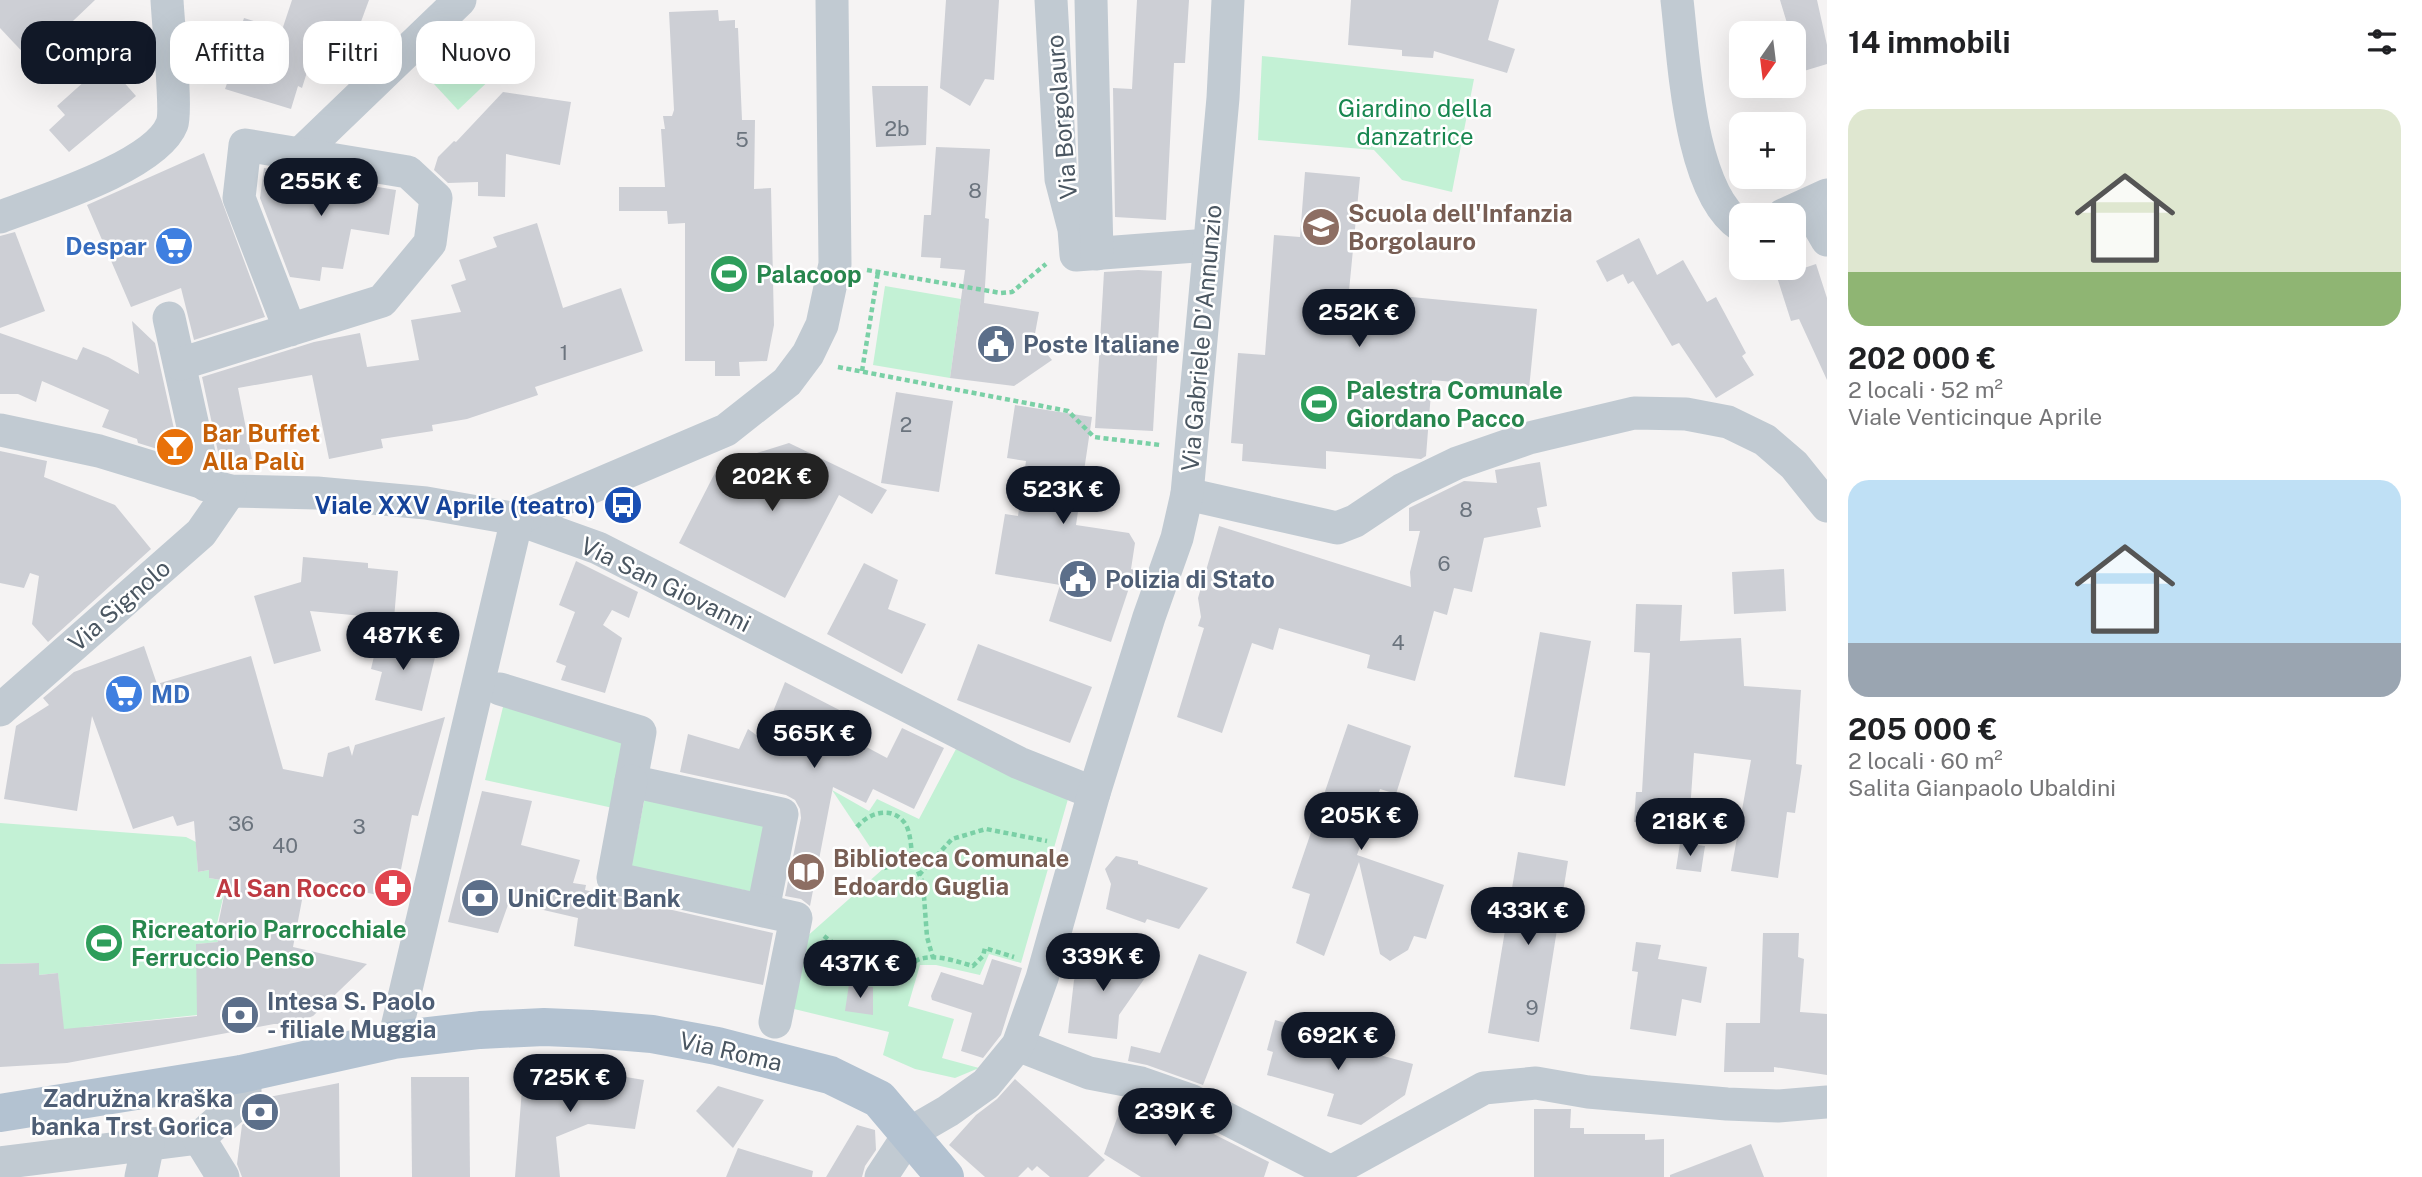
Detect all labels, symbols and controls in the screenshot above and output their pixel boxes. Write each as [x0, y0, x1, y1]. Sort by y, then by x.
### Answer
chip: Compra [21, 21, 156, 84]
chip: Affitta [170, 21, 289, 84]
chip: Filtri [303, 21, 402, 84]
chip: Nuovo [416, 21, 535, 84]
north arrow [1729, 21, 1806, 98]
map controls [1729, 21, 1806, 280]
icon: filters [2363, 23, 2401, 61]
text: 14 immobili [1848, 24, 2010, 60]
street label: Via Borgolauro [1040, 33, 1082, 201]
park label: Giardino della danzatrice [1338, 94, 1492, 150]
button: + [1729, 112, 1806, 189]
house number: 2b [884, 116, 910, 141]
house number: 5 [735, 127, 749, 152]
icon: home [2062, 155, 2188, 281]
pin: 255K € [264, 158, 378, 218]
text: 255K € [280, 167, 362, 194]
house number: 8 [968, 178, 982, 203]
place label: Scuola dell'Infanzia Borgolauro [1348, 199, 1573, 255]
button: − [1729, 203, 1806, 280]
street label: Via Gabriele D'Annunzio [1175, 204, 1227, 472]
school or university icon: Scuola dell'Infanzia Borgolauro [1300, 206, 1342, 248]
supermarket icon: Despar [153, 225, 195, 267]
place label: Despar [65, 232, 147, 260]
sports icon: Palacoop [708, 253, 750, 295]
place label: Palacoop [756, 260, 862, 288]
pin: 252K € [1302, 290, 1416, 349]
text: 252K € [1318, 298, 1400, 325]
public building icon: Poste Italiane [975, 323, 1017, 365]
place label: Poste Italiane [1023, 330, 1180, 358]
house number: 1 [560, 340, 568, 365]
text: 202 000 € [1848, 340, 1996, 376]
place label: Palestra Comunale Giordano Pacco [1346, 376, 1563, 432]
text: 2 locali · 52 m² [1848, 376, 2003, 403]
sports icon: Palestra Comunale Giordano Pacco [1298, 383, 1340, 425]
text: Viale Venticinque Aprile [1848, 403, 2102, 430]
house number: 2 [900, 412, 912, 437]
place label: Bar Buffet Alla Palù [202, 419, 320, 475]
bar icon: Bar Buffet Alla Palù [154, 426, 196, 468]
pin: 202K € [715, 454, 829, 513]
text: 202K € [732, 462, 812, 489]
pin: 523K € [1006, 466, 1120, 526]
text: 523K € [1022, 475, 1104, 502]
bus stop icon: Viale XXV Aprile (teatro) [602, 484, 644, 526]
place label: Viale XXV Aprile (teatro) [314, 491, 596, 519]
house number: 8 [1459, 497, 1473, 522]
icon: home [2062, 526, 2188, 652]
street label: Via San Giovanni [576, 531, 756, 637]
house number: 6 [1437, 551, 1451, 576]
street label: Via Signolo [62, 553, 176, 657]
public building icon: Polizia di Stato [1057, 558, 1099, 600]
place label: Polizia di Stato [1105, 565, 1275, 593]
pin: 487K € [346, 612, 460, 672]
text: 487K € [362, 621, 444, 648]
house number: 4 [1391, 630, 1405, 655]
supermarket icon: MD [103, 673, 145, 715]
place label: MD [151, 680, 190, 708]
pin: 565K € [757, 710, 871, 770]
text: 205 000 € [1848, 711, 1998, 747]
text: 565K € [773, 719, 855, 746]
text: 2 locali · 60 m² [1848, 747, 2003, 774]
text: Salita Gianpaolo Ubaldini [1848, 774, 2116, 801]
pin: 205K € [1304, 792, 1418, 852]
pin: 218K € [1633, 798, 1747, 858]
text: 205K € [1320, 801, 1402, 828]
text: 218K € [1652, 807, 1728, 834]
house number: 36 [228, 811, 254, 836]
house number: 3 [352, 814, 366, 839]
house number: 40 [272, 833, 298, 858]
place label: Biblioteca Comunale Edoardo Guglia [833, 844, 1069, 900]
library icon: Biblioteca Comunale Edoardo Guglia [785, 851, 827, 893]
pharmacy icon: Al San Rocco [372, 867, 414, 909]
place label: Al San Rocco [216, 874, 366, 902]
bank icon: UniCredit Bank [459, 877, 501, 919]
place label: UniCredit Bank [507, 884, 681, 912]
pin: 433K € [1471, 888, 1585, 947]
text: 433K € [1487, 896, 1569, 923]
place label: Ricreatorio Parrocchiale Ferruccio Penso [131, 915, 407, 971]
sports icon: Ricreatorio Parrocchiale Ferruccio Penso [83, 922, 125, 964]
pin: 339K € [1046, 934, 1160, 993]
pin: 437K € [803, 940, 917, 1000]
text: 339K € [1062, 942, 1144, 969]
text: 437K € [819, 949, 901, 976]
place label: Intesa S. Paolo - filiale Muggia [267, 987, 436, 1043]
bank icon: Intesa S. Paolo - filiale Muggia [219, 994, 261, 1036]
house number: 9 [1525, 995, 1539, 1020]
pin: 692K € [1281, 1012, 1395, 1072]
text: 692K € [1297, 1021, 1379, 1048]
street label: Via Roma [677, 1026, 785, 1076]
pin: 725K € [513, 1054, 627, 1114]
text: 725K € [529, 1063, 611, 1090]
place label: Zadružna kraška banka Trst Gorica [31, 1084, 233, 1140]
pin: 239K € [1118, 1088, 1232, 1148]
bank icon: Zadružna kraška banka Trst Gorica [239, 1091, 281, 1133]
text: 239K € [1134, 1097, 1216, 1124]

